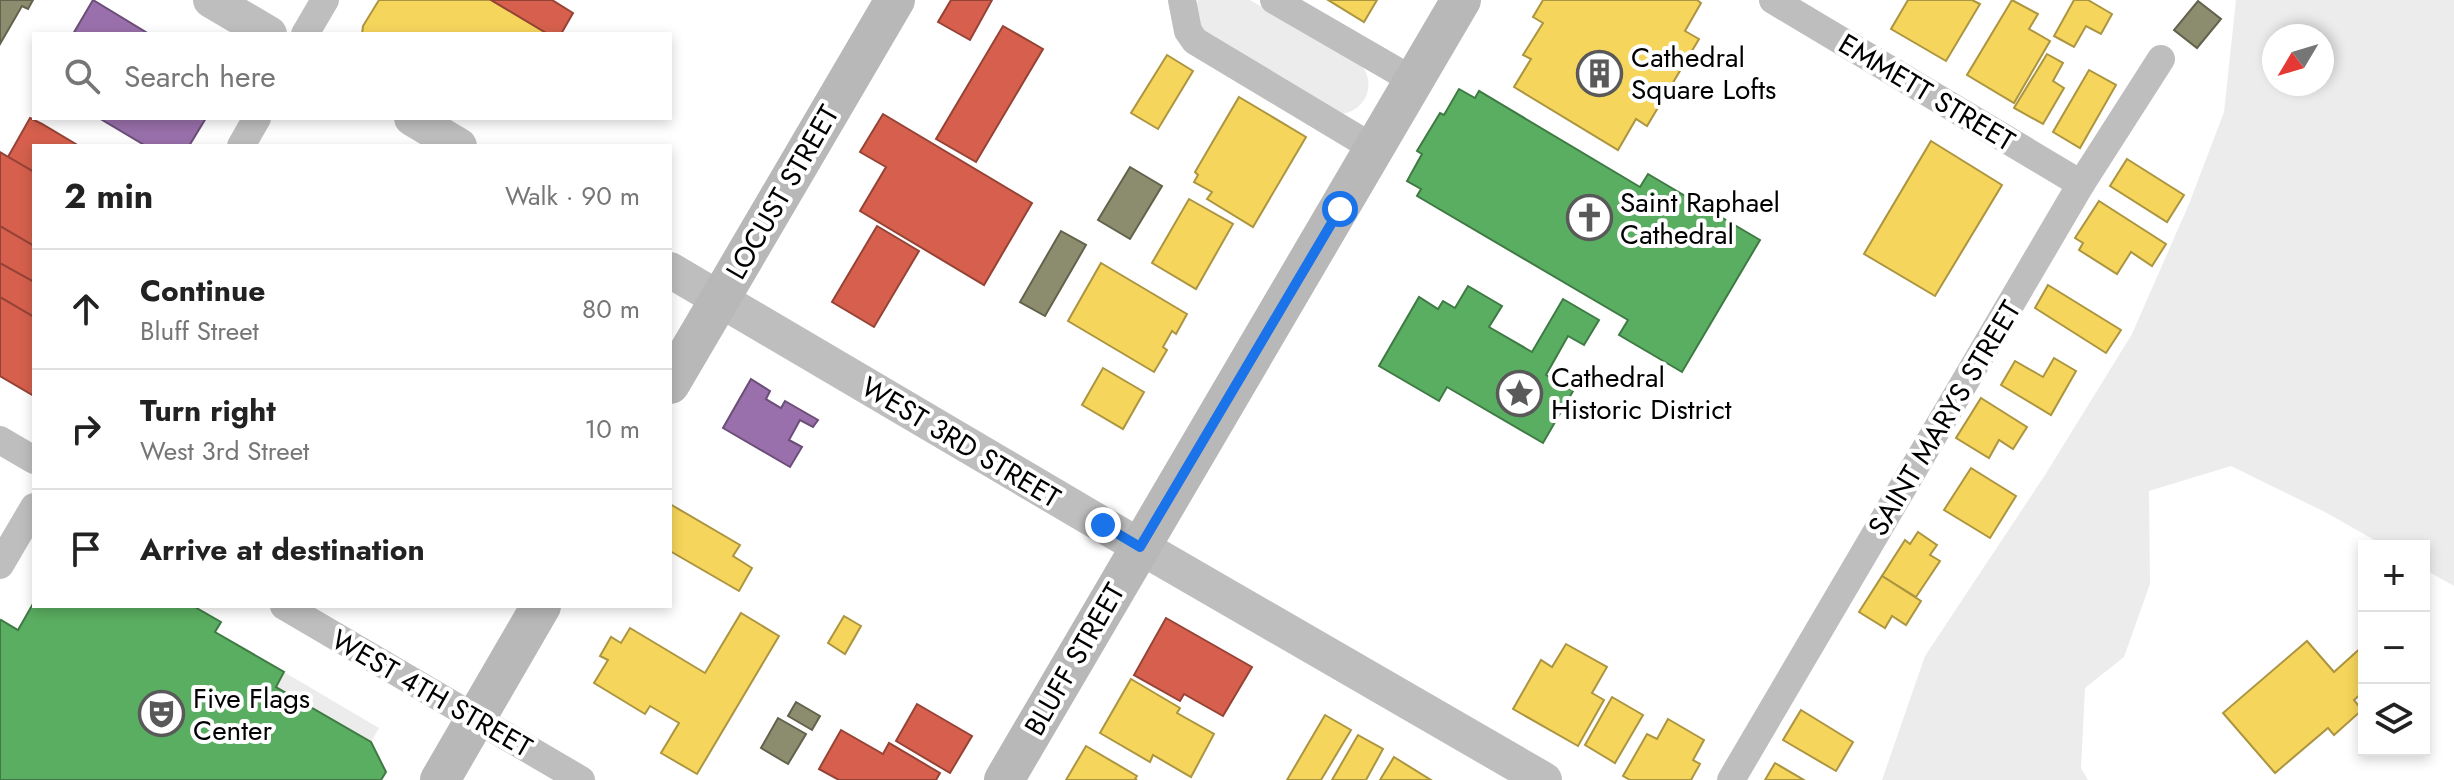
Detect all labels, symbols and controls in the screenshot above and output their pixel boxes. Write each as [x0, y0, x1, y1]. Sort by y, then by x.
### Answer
street label: EMMETT STREET [1831, 24, 2023, 161]
north arrow [2262, 24, 2334, 96]
search box [32, 32, 672, 120]
place label: Cathedral Square Lofts [1631, 37, 1776, 110]
building icon: Cathedral Square Lofts [1576, 49, 1624, 97]
icon: search [60, 54, 104, 98]
text: Search here [124, 55, 276, 98]
street label: LOCUST STREET [716, 97, 849, 287]
text: 2 min [64, 172, 153, 221]
text: Walk · 90 m [505, 177, 640, 215]
place label: Saint Raphael Cathedral [1620, 182, 1780, 255]
route start [1322, 191, 1358, 227]
church icon: Saint Raphael Cathedral [1565, 194, 1613, 242]
text: Continue [140, 269, 266, 312]
icon: ahead [64, 287, 108, 331]
text: 80 m [582, 290, 640, 328]
street label: SAINT MARYS STREET [1858, 293, 2031, 544]
text: Bluff Street [140, 312, 259, 350]
place label: Cathedral Historic District [1551, 357, 1732, 430]
street label: WEST 3RD STREET [853, 367, 1068, 518]
place icon: Cathedral Historic District [1496, 369, 1544, 417]
text: Turn right [140, 389, 276, 432]
icon: right [64, 407, 108, 451]
text: 10 m [585, 410, 640, 448]
text: West 3rd Street [140, 432, 309, 470]
route end [1085, 507, 1121, 543]
icon: arrive [64, 527, 108, 571]
text: Arrive at destination [140, 528, 425, 571]
map controls [2358, 540, 2430, 756]
button: + [2358, 540, 2430, 612]
street label: BLUFF STREET [1014, 575, 1135, 743]
button: − [2358, 612, 2430, 684]
street label: WEST 4TH STREET [324, 619, 540, 768]
place label: Five Flags Center [193, 678, 310, 751]
button: layers [2358, 684, 2430, 756]
theatre icon: Five Flags Center [138, 690, 186, 738]

